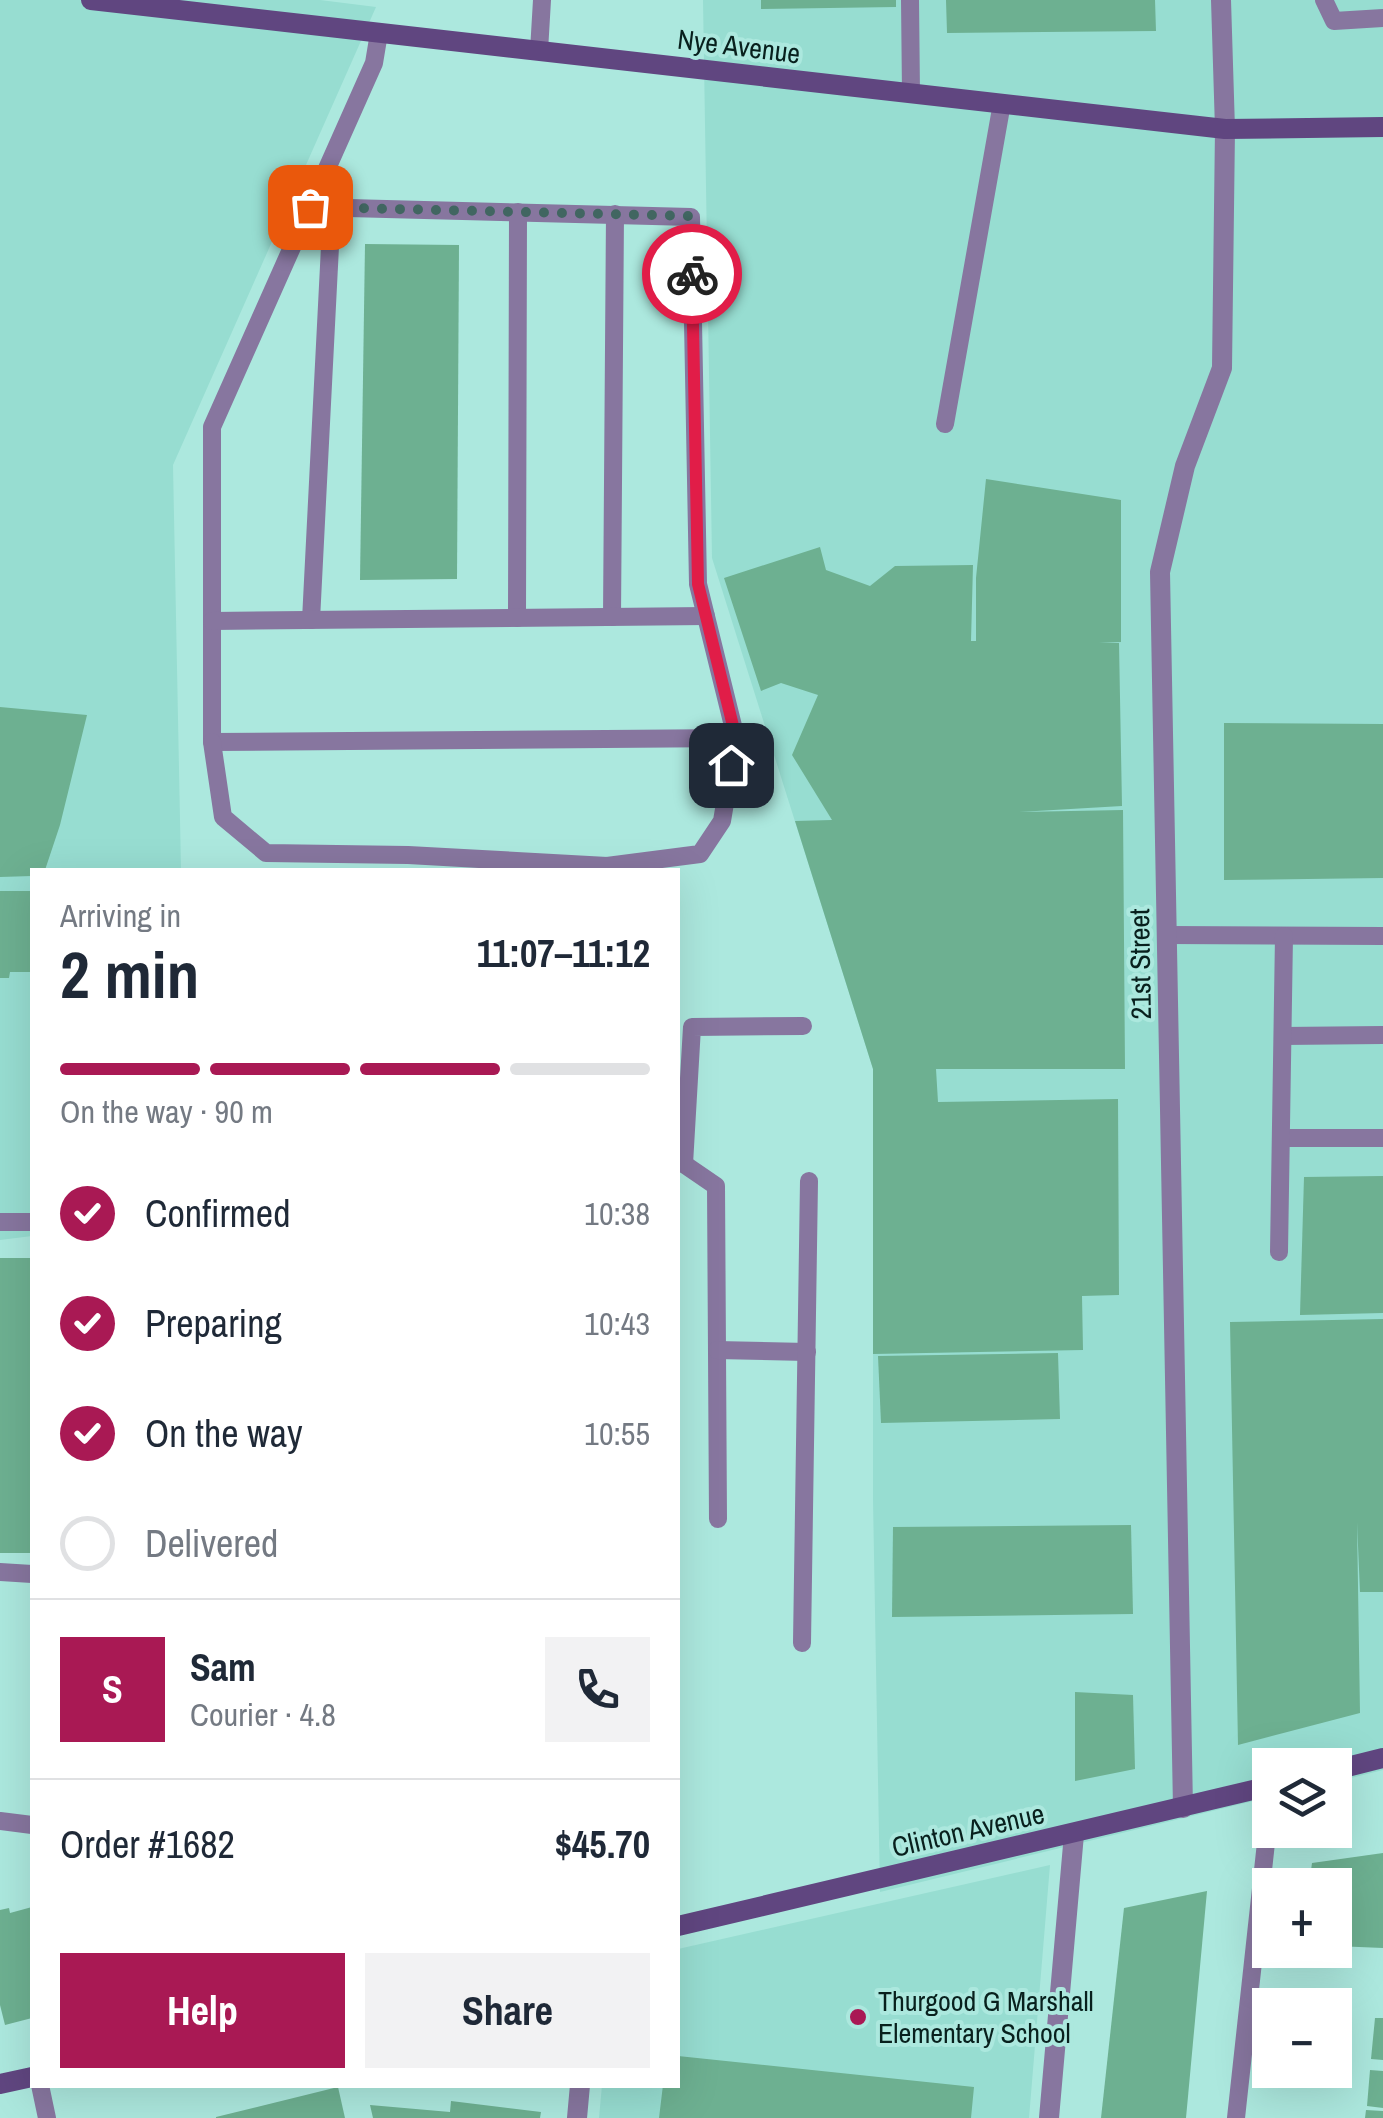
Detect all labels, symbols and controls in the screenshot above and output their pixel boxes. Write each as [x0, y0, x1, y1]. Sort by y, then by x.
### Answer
street label: Nye Avenue [675, 20, 803, 72]
pin [268, 165, 353, 250]
icon: bag [283, 180, 338, 235]
courier [642, 224, 742, 324]
icon: bike [665, 247, 720, 302]
pin [689, 723, 774, 808]
icon: home [704, 738, 759, 793]
text: Arriving in [60, 894, 181, 937]
street label: 21st Street [1120, 908, 1160, 1020]
text: 11:07–11:12 [477, 928, 650, 979]
text: 2 min [60, 931, 199, 1018]
text: On the way · 90 m [60, 1090, 273, 1133]
icon: check [60, 1186, 115, 1241]
text: Confirmed [145, 1188, 290, 1239]
text: 10:38 [584, 1192, 650, 1235]
icon: check [60, 1296, 115, 1351]
text: Preparing [145, 1298, 282, 1349]
text: 10:43 [584, 1302, 650, 1345]
icon: check [60, 1406, 115, 1461]
text: On the way [145, 1408, 303, 1459]
text: 10:55 [584, 1412, 650, 1455]
text: Delivered [145, 1518, 278, 1569]
button: phone [545, 1637, 650, 1742]
text: Sam [190, 1642, 256, 1693]
text: S [102, 1664, 123, 1715]
text: Courier · 4.8 [190, 1693, 336, 1736]
map controls [1252, 1748, 1352, 2088]
button: layers [1252, 1748, 1352, 1848]
street label: Clinton Avenue [888, 1794, 1048, 1866]
text: Order #1682 [60, 1819, 235, 1870]
text: $45.70 [555, 1819, 650, 1870]
button: + [1252, 1868, 1352, 1968]
button: Help [60, 1953, 345, 2068]
button: Share [365, 1953, 650, 2068]
place label: Thurgood G Marshall Elementary School [878, 1982, 1094, 2052]
button: − [1252, 1988, 1352, 2088]
marker: Thurgood G Marshall Elementary School [847, 2006, 869, 2028]

